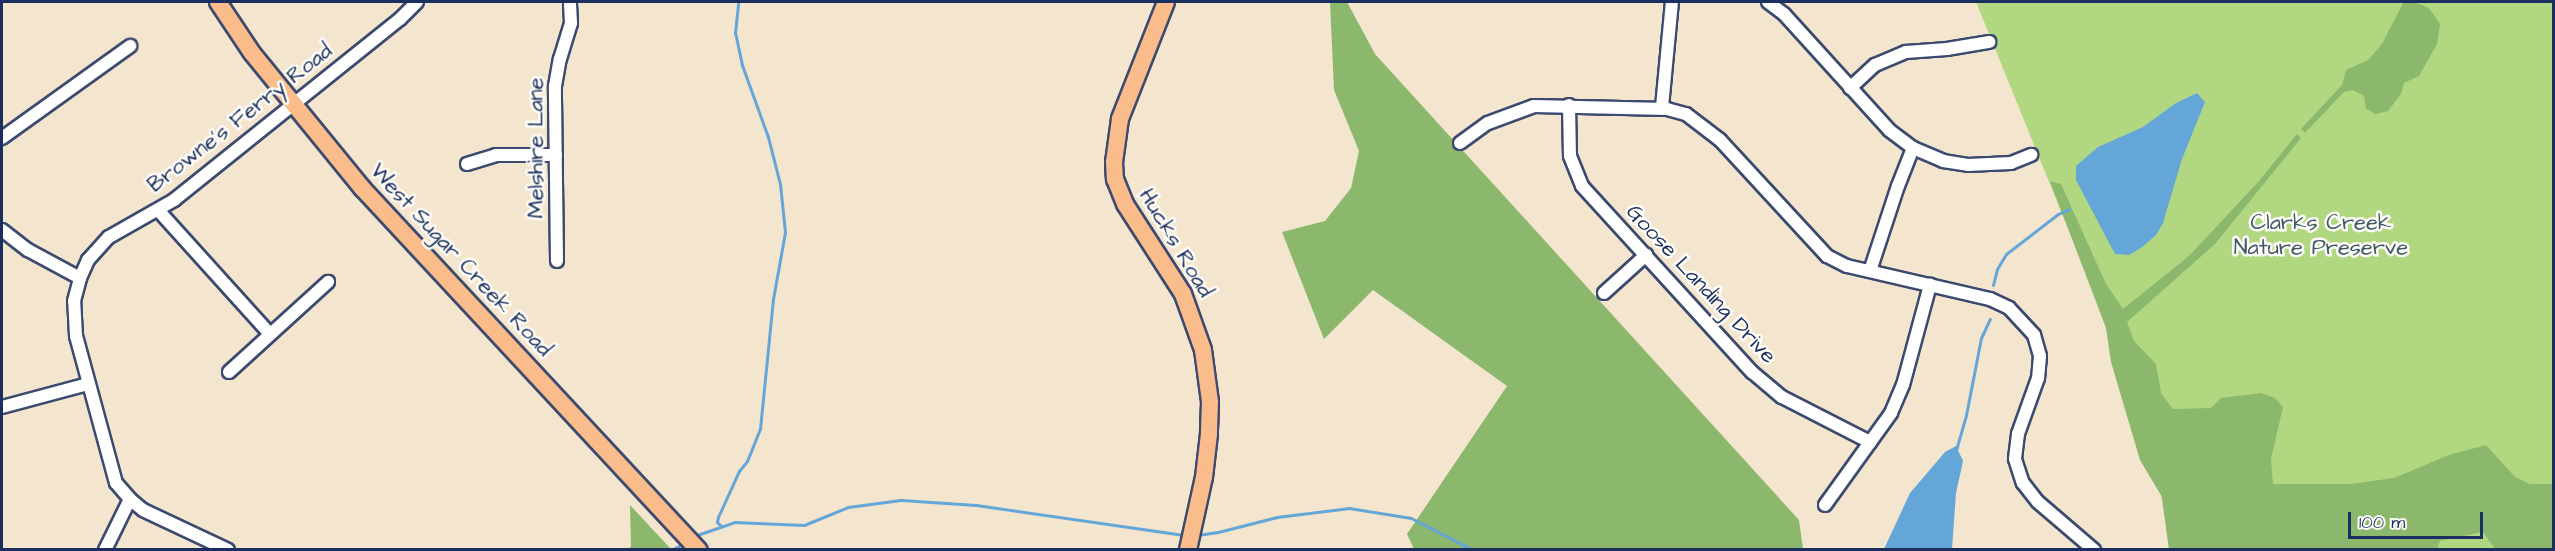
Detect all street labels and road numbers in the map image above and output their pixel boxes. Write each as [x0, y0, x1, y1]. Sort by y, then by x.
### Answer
street label: Browne's Ferry Road [142, 38, 338, 198]
street label: Melshire Lane [523, 77, 549, 219]
street label: West Sugar Creek Road [365, 158, 557, 362]
street label: Hucks Road [1133, 184, 1219, 302]
street label: Goose Landing Drive [1620, 199, 1782, 369]

